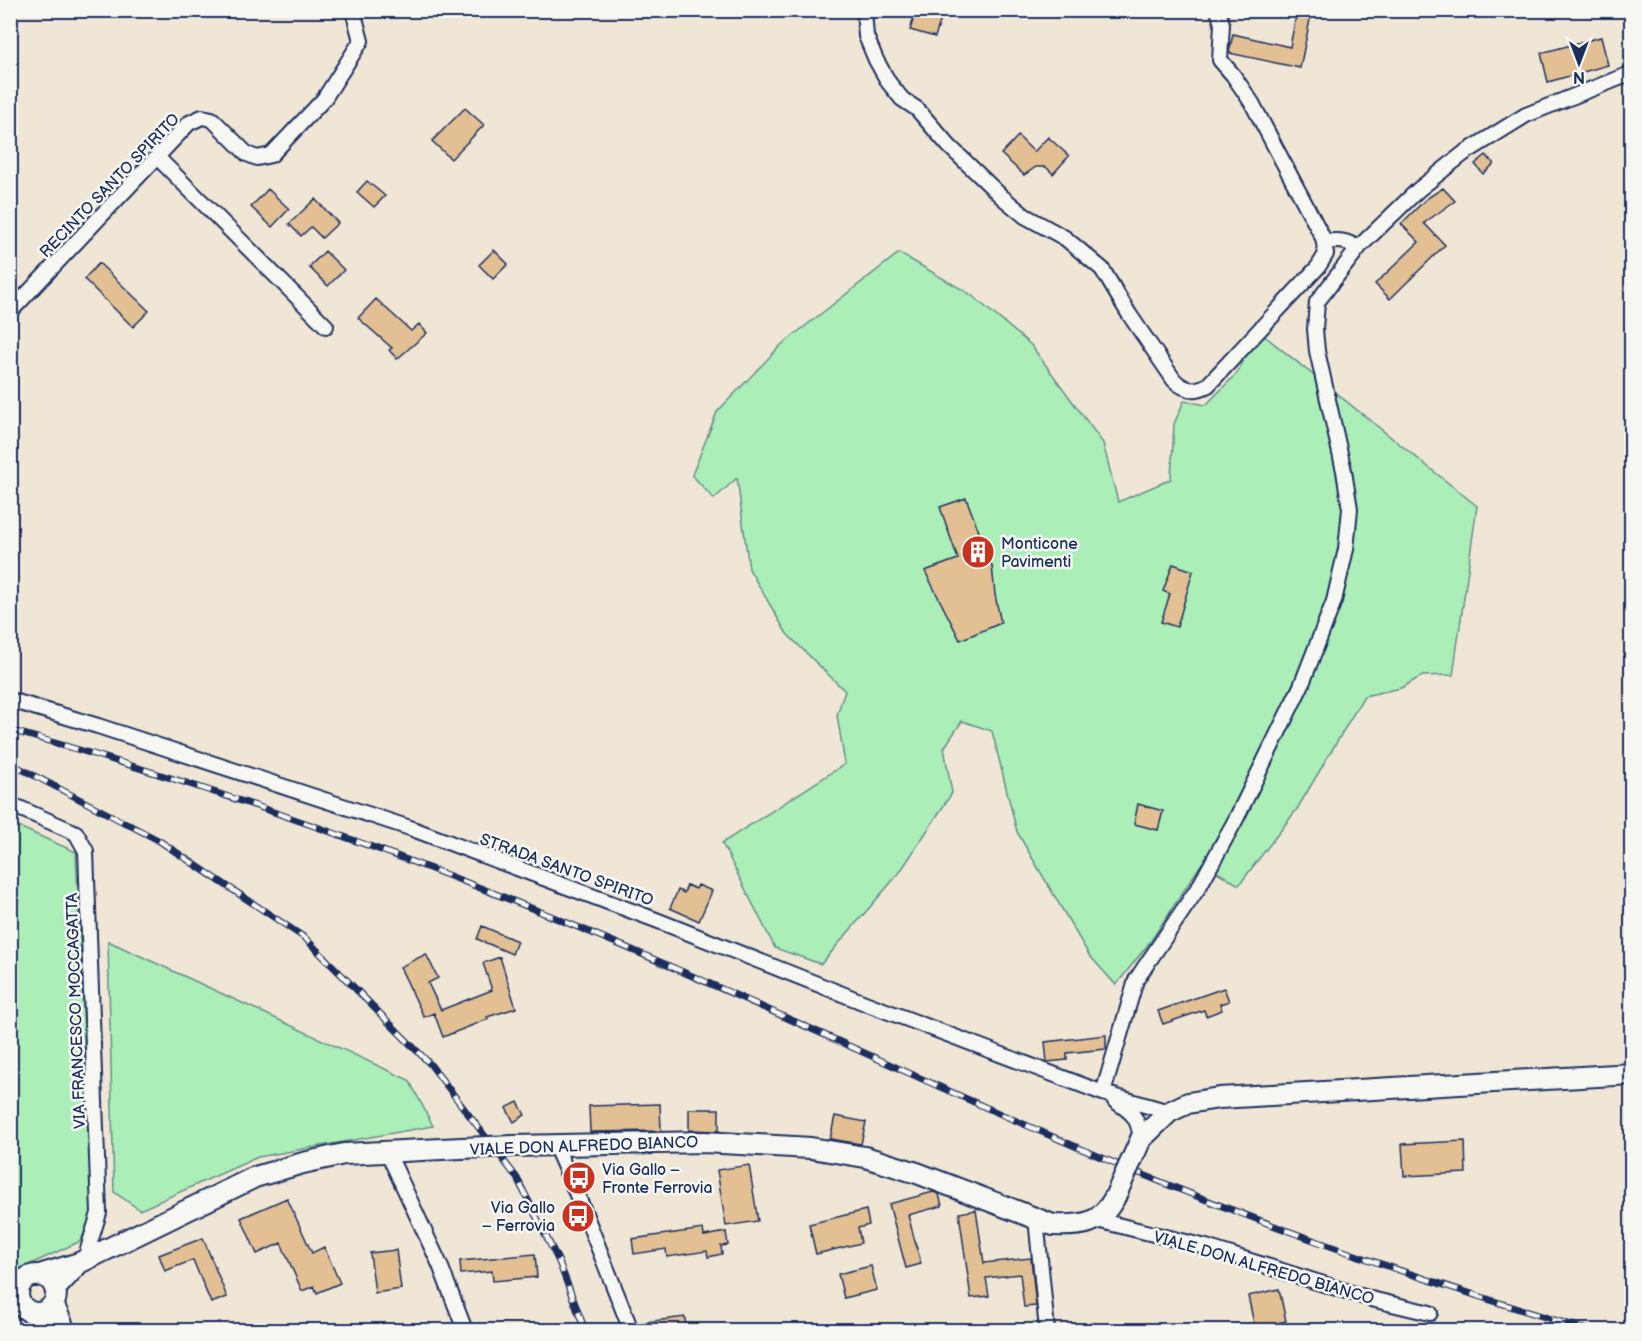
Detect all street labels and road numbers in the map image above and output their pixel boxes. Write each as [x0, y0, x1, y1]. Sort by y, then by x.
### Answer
street label: RECINTO SANTO SPIRITO [36, 110, 184, 262]
street label: STRADA SANTO SPIRITO [477, 830, 656, 911]
street label: VIA FRANCESCO MOCCAGATTA [63, 892, 90, 1129]
street label: VIALE DON ALFREDO BIANCO [470, 1133, 699, 1160]
street label: VIALE DON ALFREDO BIANCO [1151, 1228, 1376, 1309]

